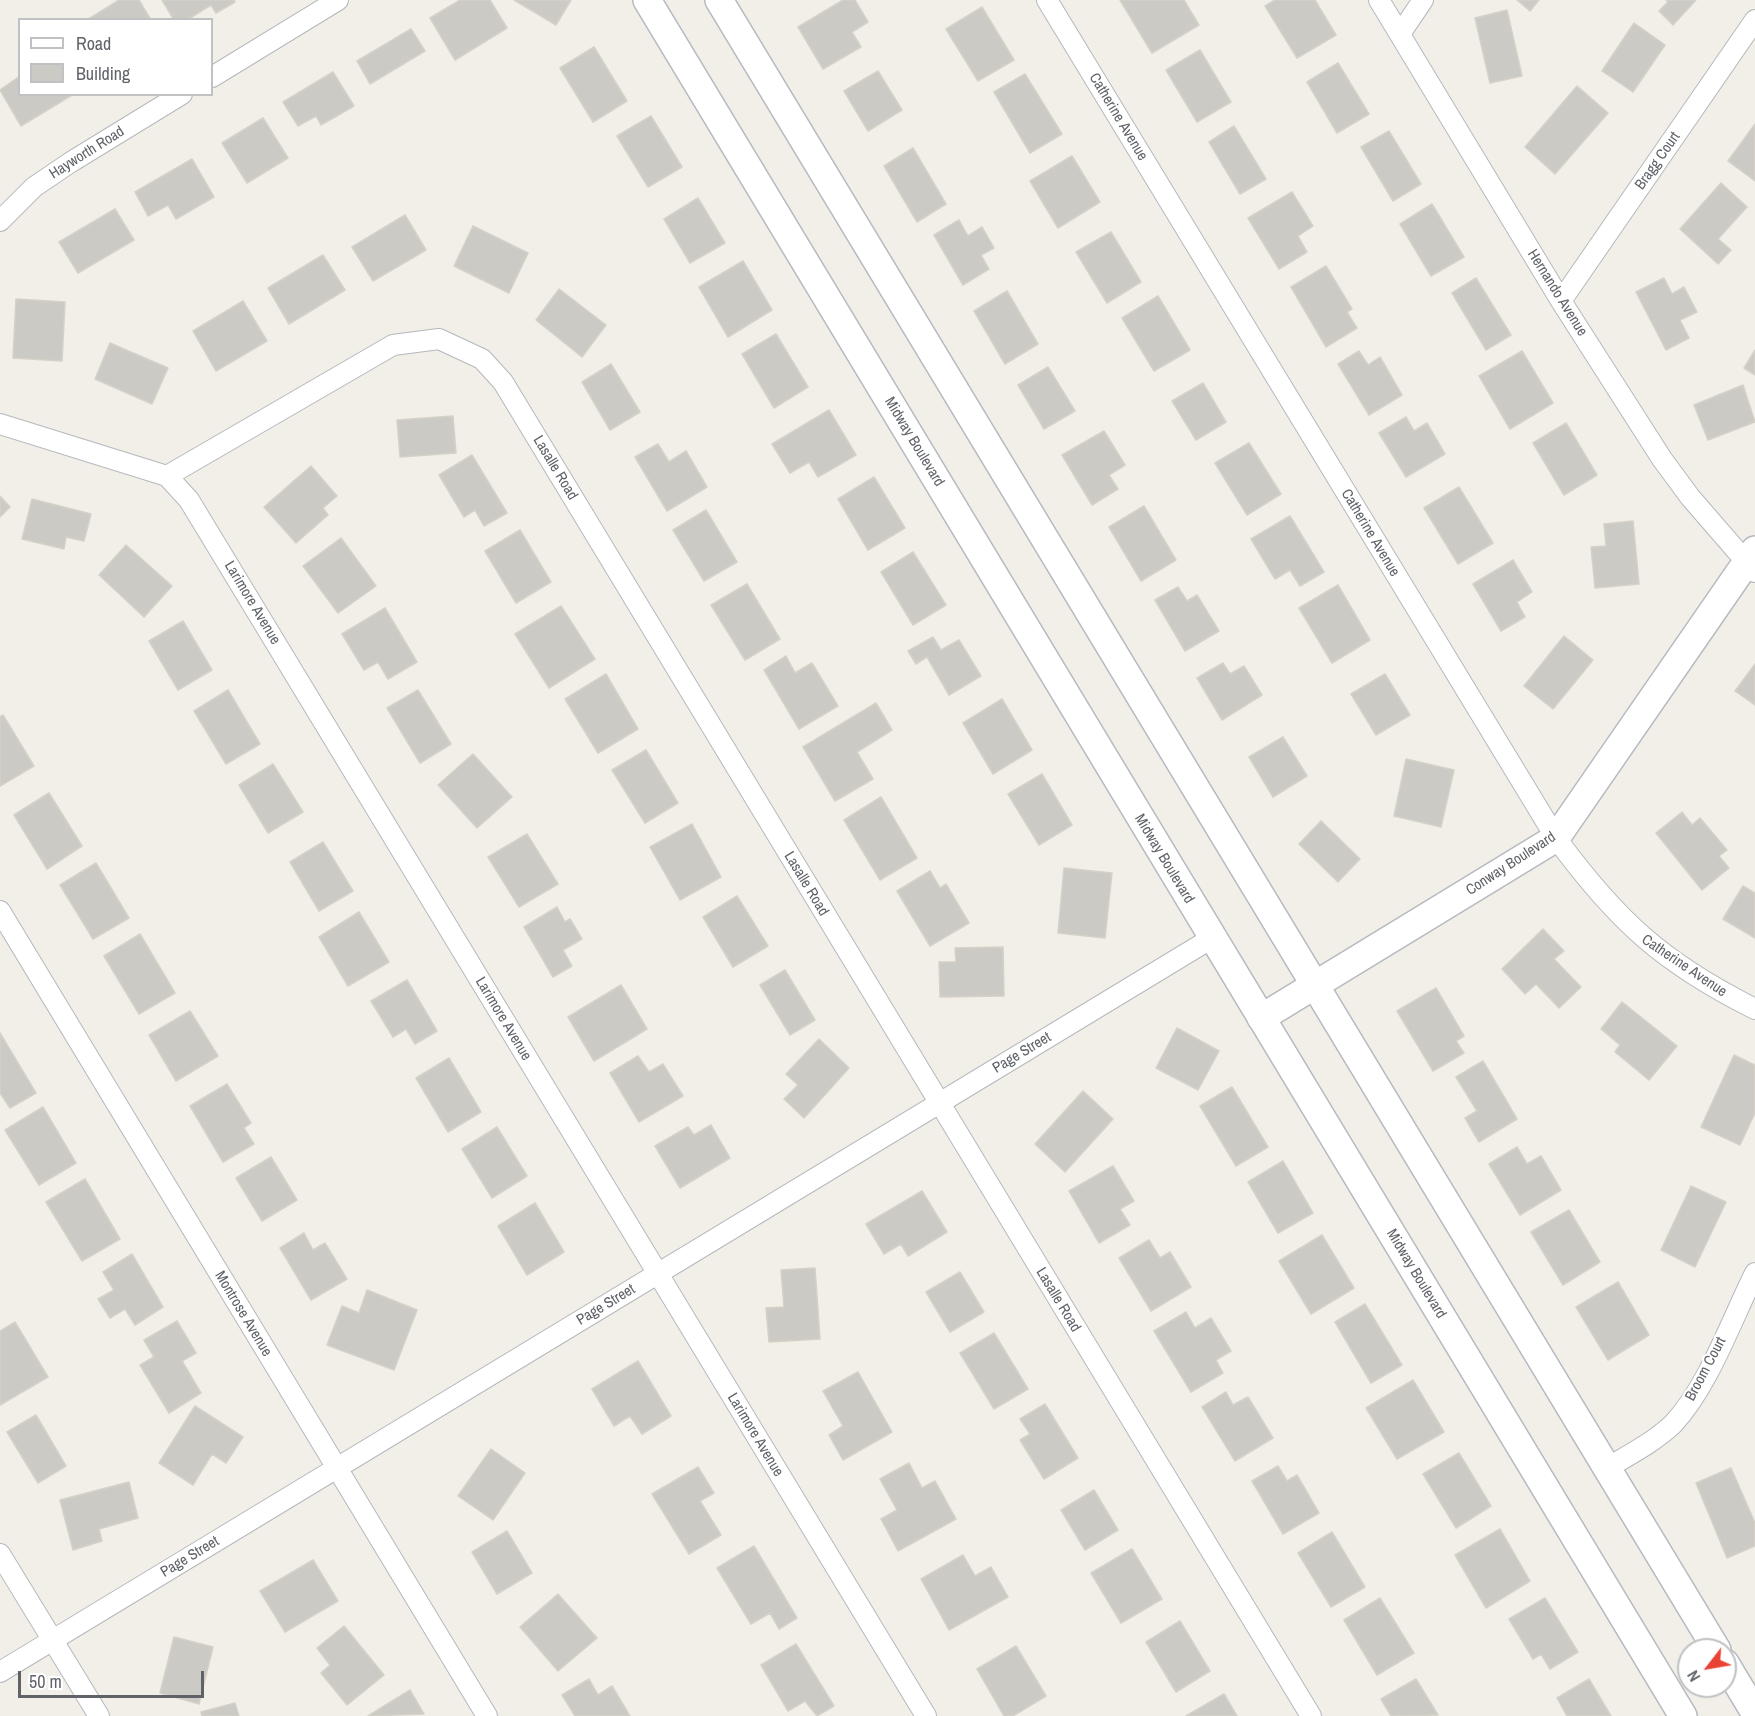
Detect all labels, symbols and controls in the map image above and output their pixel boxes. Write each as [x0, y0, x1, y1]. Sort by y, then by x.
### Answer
legend [18, 18, 213, 96]
text: Road [76, 31, 111, 56]
text: Building [76, 61, 130, 86]
street label: Catherine Avenue [1085, 70, 1151, 164]
street label: Hayworth Road [46, 123, 128, 183]
street label: Bragg Court [1632, 129, 1684, 193]
street label: Hernando Avenue [1523, 246, 1591, 340]
street label: Midway Boulevard [880, 394, 948, 490]
street label: Lasalle Road [529, 433, 581, 503]
street label: Catherine Avenue [1337, 486, 1403, 580]
street label: Larimore Avenue [220, 558, 284, 648]
street label: Midway Boulevard [1130, 811, 1198, 907]
street label: Conway Boulevard [1463, 828, 1559, 900]
street label: Lasalle Road [780, 849, 832, 919]
street label: Catherine Avenue [1638, 931, 1730, 1001]
street label: Larimore Avenue [471, 974, 535, 1064]
street label: Page Street [990, 1029, 1054, 1077]
street label: Midway Boulevard [1382, 1226, 1450, 1322]
street label: Lasalle Road [1032, 1265, 1084, 1335]
street label: Montrose Avenue [211, 1268, 275, 1360]
street label: Page Street [574, 1281, 638, 1329]
street label: Broom Court [1682, 1334, 1730, 1404]
street label: Larimore Avenue [723, 1390, 787, 1480]
street label: Page Street [158, 1533, 222, 1581]
north arrow [1677, 1638, 1737, 1698]
scale bar [21, 1659, 207, 1697]
text: N [1681, 1667, 1705, 1686]
text: 50 m [29, 1669, 62, 1694]

